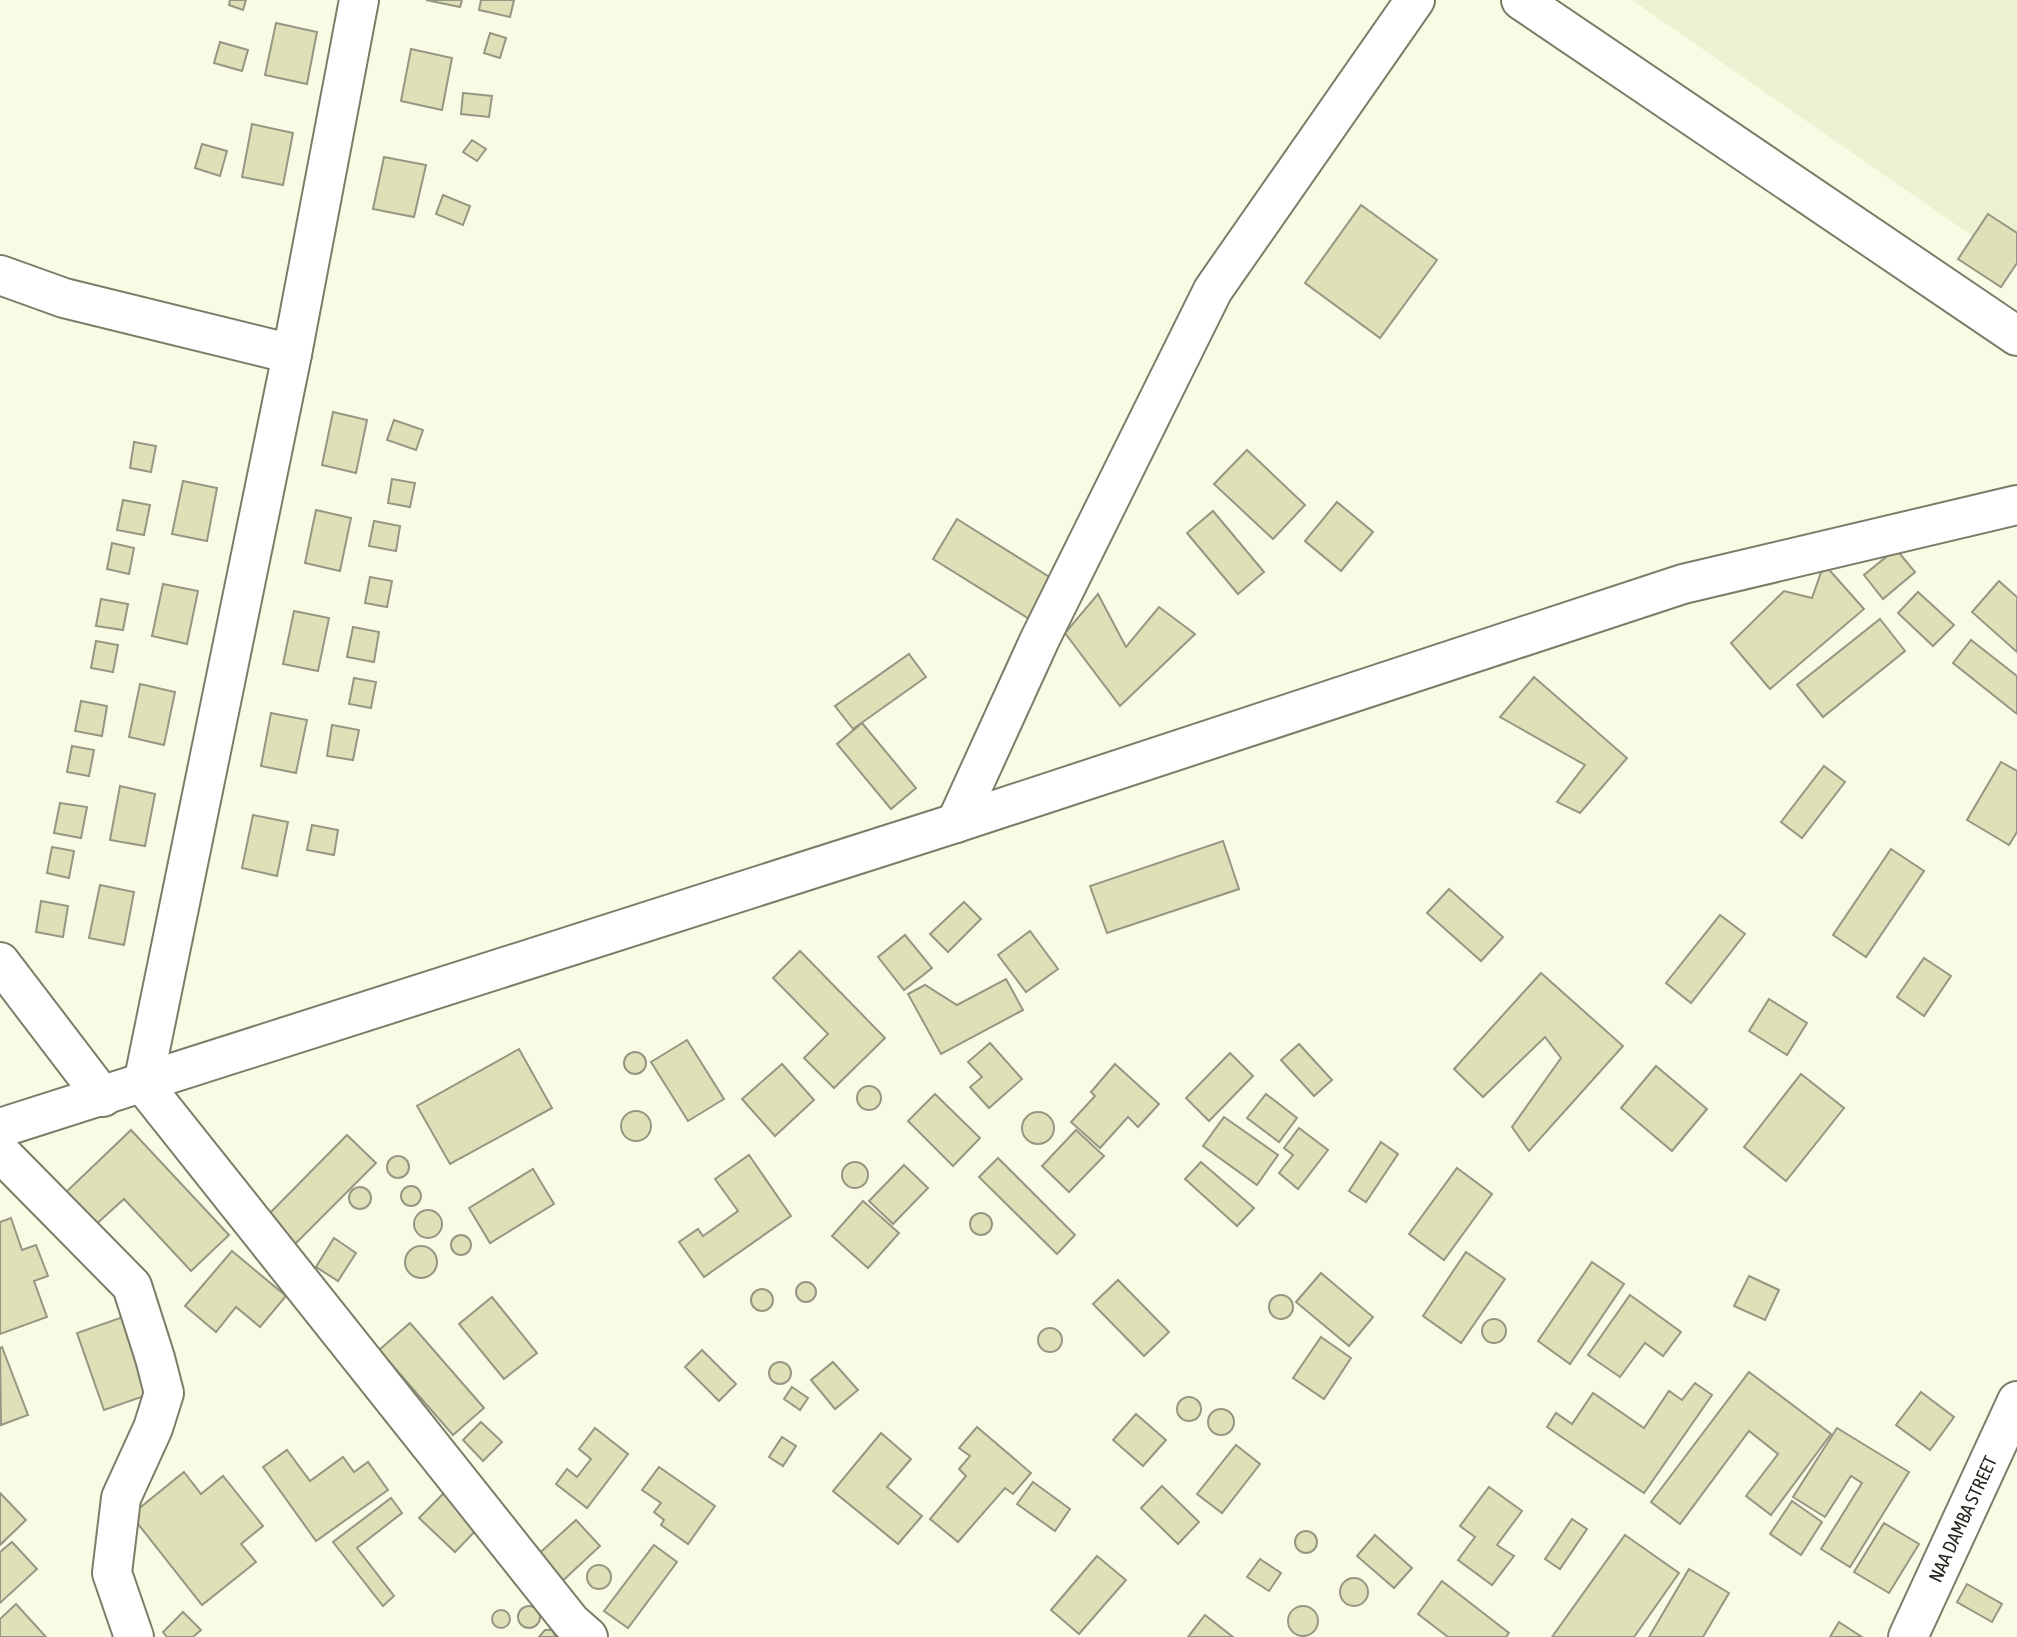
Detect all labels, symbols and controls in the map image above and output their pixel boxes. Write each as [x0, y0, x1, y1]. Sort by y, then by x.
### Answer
street label: NAA DAMBA STREET [1924, 1452, 2001, 1586]

